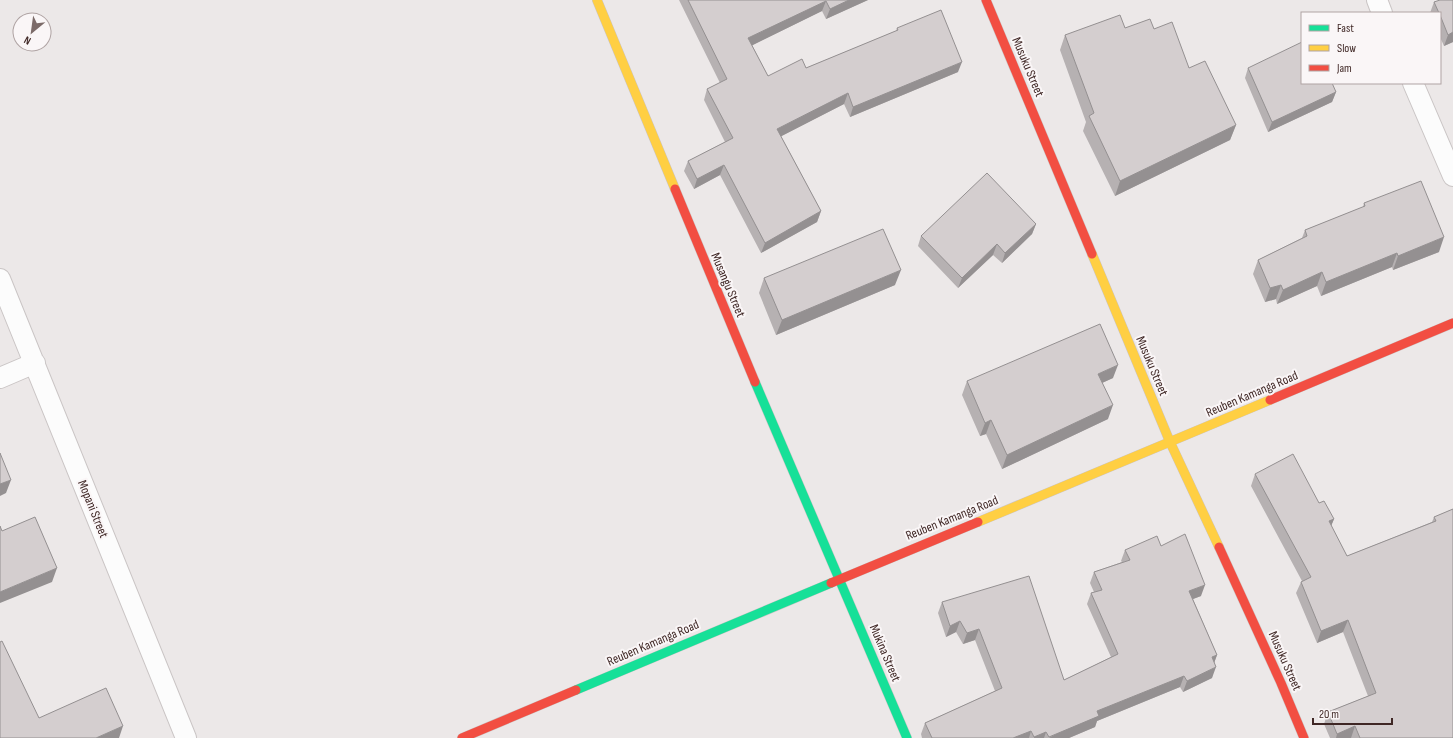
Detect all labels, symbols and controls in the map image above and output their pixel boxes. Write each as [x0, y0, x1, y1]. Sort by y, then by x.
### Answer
north arrow [12, 12, 52, 52]
legend [1301, 12, 1441, 84]
text: Fast [1337, 21, 1354, 36]
text: N [22, 33, 33, 47]
street label: Musuku Street [1008, 35, 1048, 99]
text: Slow [1337, 41, 1356, 56]
text: Jam [1336, 61, 1352, 76]
street label: Musangu Street [707, 250, 749, 320]
street label: Musuku Street [1132, 334, 1172, 398]
street label: Reuben Kamanga Road [1204, 367, 1300, 421]
street label: Mopani Street [74, 478, 112, 540]
street label: Reuben Kamanga Road [903, 492, 1001, 544]
street label: Reuben Kamanga Road [605, 616, 701, 670]
street label: Mukina Street [866, 622, 904, 684]
street label: Musuku Street [1265, 629, 1305, 693]
scale bar [1313, 700, 1392, 726]
text: 20 m [1319, 707, 1339, 722]

